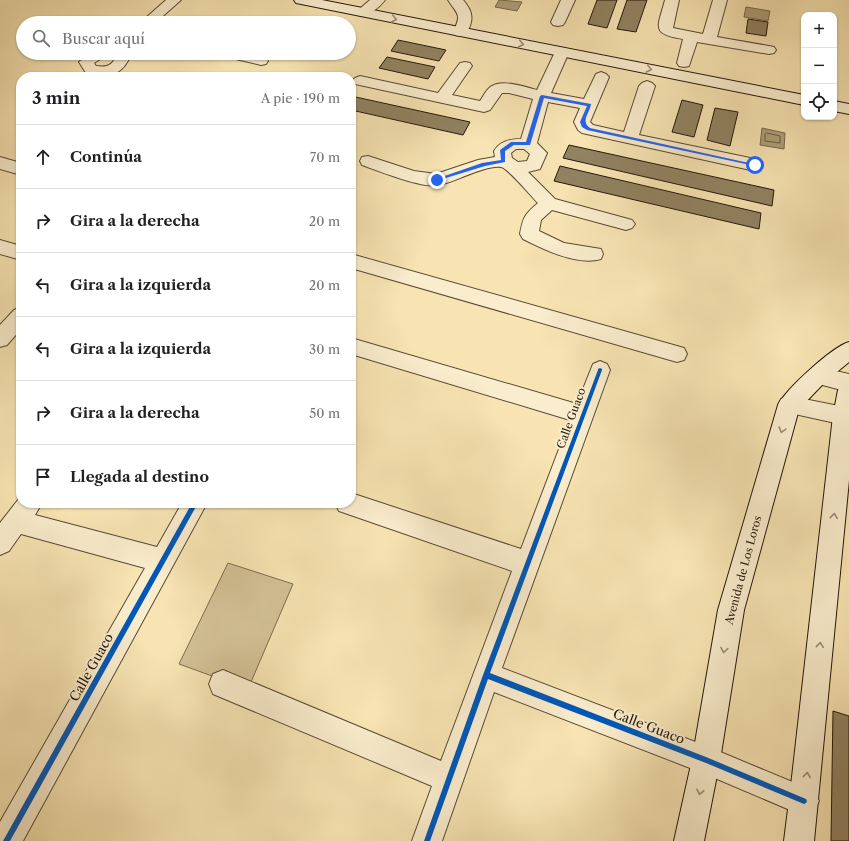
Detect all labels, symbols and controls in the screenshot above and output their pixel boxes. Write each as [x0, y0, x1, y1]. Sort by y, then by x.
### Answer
map controls [801, 12, 837, 120]
button: + [801, 12, 837, 48]
one-way arrow [391, 14, 397, 22]
search box [16, 16, 356, 60]
icon: search [30, 27, 52, 49]
text: Buscar aquí [62, 29, 145, 48]
one-way arrow [518, 40, 525, 48]
button: − [801, 48, 837, 84]
one-way arrow [646, 65, 652, 73]
button: locate [801, 84, 837, 120]
text: 3 min [32, 88, 81, 108]
text: A pie · 190 m [261, 90, 340, 106]
icon: ahead [32, 146, 54, 168]
text: Continúa [70, 147, 142, 166]
text: 70 m [310, 149, 340, 165]
route start [746, 156, 764, 174]
route end [428, 171, 446, 189]
icon: right [32, 210, 54, 232]
text: Gira a la derecha [70, 211, 200, 230]
text: 20 m [309, 213, 340, 229]
icon: left [32, 274, 54, 296]
text: Gira a la izquierda [70, 275, 211, 294]
text: 20 m [309, 277, 340, 293]
icon: left [32, 338, 54, 360]
text: Gira a la izquierda [70, 339, 211, 358]
text: 30 m [309, 341, 340, 357]
street label: Calle Guaco [553, 385, 589, 450]
icon: right [32, 402, 54, 424]
text: Gira a la derecha [70, 403, 200, 422]
text: 50 m [309, 405, 340, 421]
one-way arrow [778, 426, 787, 433]
icon: arrive [32, 466, 54, 488]
text: Llegada al destino [70, 467, 209, 486]
one-way arrow [829, 513, 838, 519]
street label: Avenida de Los Loros [721, 514, 764, 627]
street label: Calle Guaco [66, 630, 116, 704]
one-way arrow [816, 642, 825, 648]
one-way arrow [720, 647, 729, 653]
street label: Calle Guaco [611, 705, 687, 747]
one-way arrow [802, 771, 811, 778]
one-way arrow [696, 789, 704, 795]

